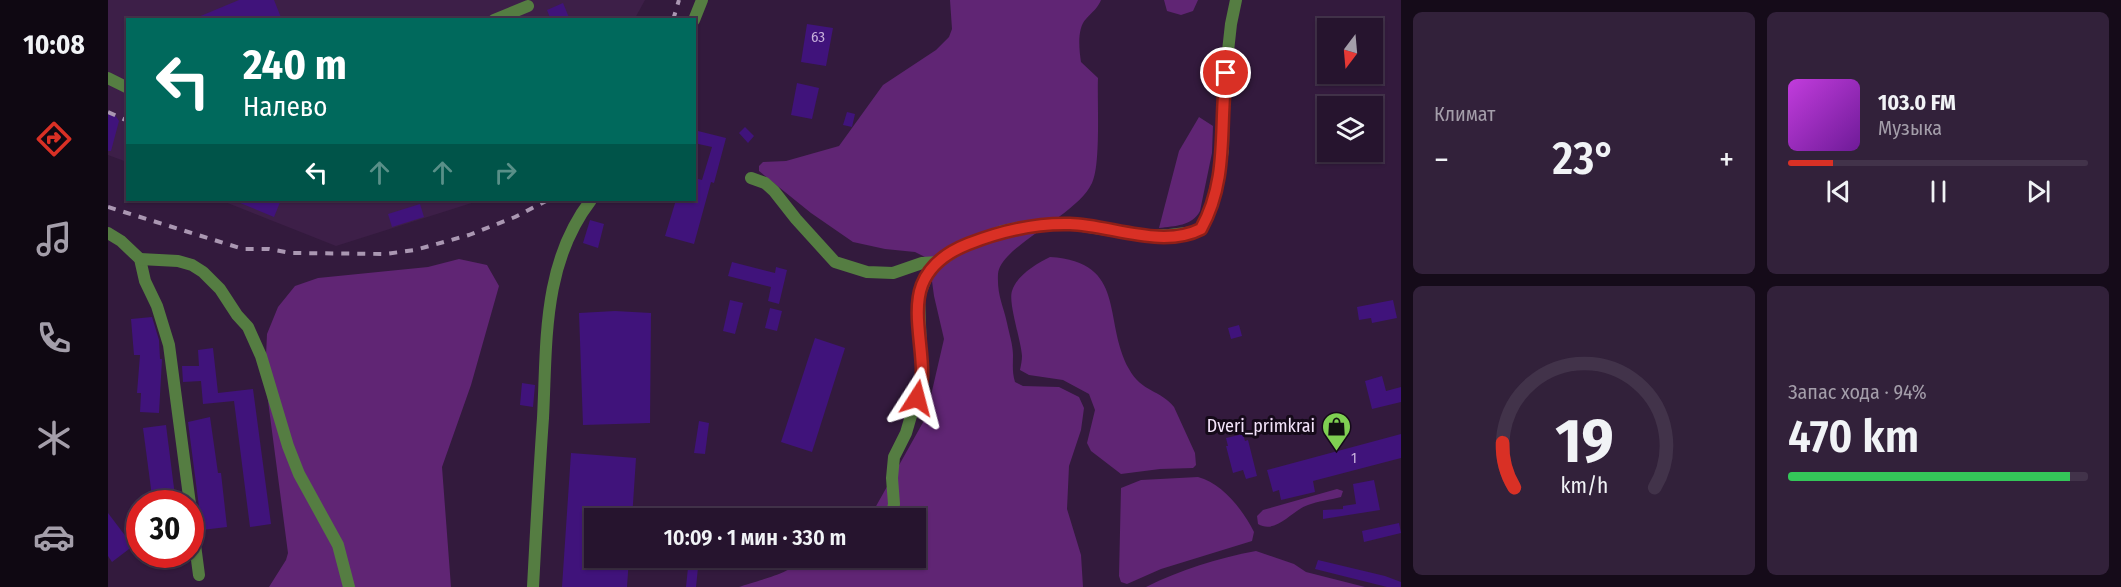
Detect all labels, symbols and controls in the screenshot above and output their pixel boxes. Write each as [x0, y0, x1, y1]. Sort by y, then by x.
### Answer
north arrow [1317, 18, 1383, 84]
map controls [1317, 18, 1383, 162]
house number: 63 [811, 28, 825, 46]
text: 10:08 [23, 29, 85, 61]
text: 240 m [243, 40, 347, 90]
icon: left [144, 42, 222, 120]
pin [1200, 47, 1251, 98]
icon: arrive [1209, 56, 1242, 89]
text: 103.0 FM [1878, 89, 1956, 116]
text: Налево [243, 91, 327, 123]
button: layers [1317, 96, 1383, 162]
text: Климат [1434, 102, 1495, 126]
text: Музыка [1878, 116, 1942, 140]
icon: directions [33, 118, 75, 160]
text: 23° [1553, 132, 1615, 186]
text: − [1434, 140, 1449, 180]
text: + [1719, 140, 1734, 180]
icon: left [300, 156, 333, 189]
icon: ahead [363, 156, 396, 189]
icon: ahead [426, 156, 459, 189]
icon: right [489, 156, 522, 189]
icon: previous [1822, 175, 1855, 208]
icon: pause [1922, 175, 1955, 208]
icon: next [2022, 175, 2055, 208]
icon: music [33, 218, 75, 260]
icon: phone [33, 317, 75, 359]
position arrow [885, 366, 949, 430]
text: Запас хода · 94% [1788, 380, 1927, 404]
text: 19 [1555, 404, 1613, 479]
shop icon: Dveri_primkrai [1320, 410, 1352, 452]
text: 470 km [1788, 410, 1919, 464]
place label: Dveri_primkrai [1207, 415, 1315, 437]
icon: climate [33, 417, 75, 459]
house number: 1 [1351, 449, 1357, 467]
text: km/h [1560, 473, 1608, 499]
speed limit sign: 30 [126, 490, 204, 568]
icon: car [33, 516, 75, 558]
text: 10:09 · 1 мин · 330 m [664, 524, 846, 551]

